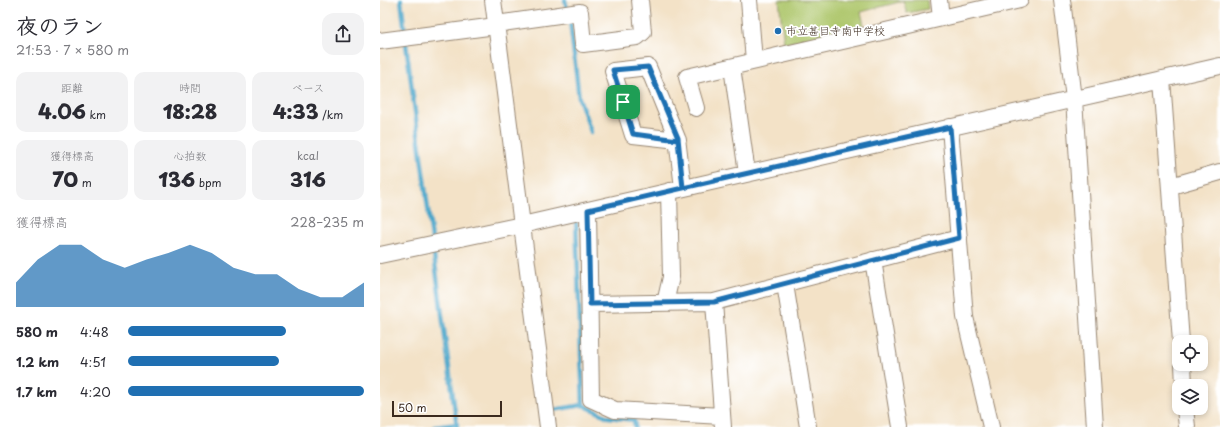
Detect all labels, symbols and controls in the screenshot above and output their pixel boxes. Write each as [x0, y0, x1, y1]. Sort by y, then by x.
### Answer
text: 夜のラン [16, 8, 104, 41]
button: share [322, 13, 364, 55]
place label: 市立甚目寺南中学校 [786, 22, 885, 39]
marker: 市立甚目寺南中学校 [773, 26, 783, 36]
text: 21:53 · 7 × 580 m [16, 40, 129, 59]
text: 距離 [61, 79, 83, 96]
text: 時間 [179, 79, 201, 96]
text: ペース [292, 79, 324, 96]
pin [606, 85, 640, 119]
icon: arrive [612, 91, 634, 113]
text: 4.06 [38, 96, 86, 126]
text: 18:28 [163, 96, 217, 126]
text: 4:33 [273, 96, 319, 126]
text: km [86, 106, 106, 123]
text: /km [319, 106, 343, 123]
text: 獲得標高 [50, 147, 94, 164]
text: 心拍数 [174, 147, 207, 164]
text: kcal [297, 147, 319, 164]
text: 70 [52, 164, 78, 194]
text: 136 [158, 164, 195, 194]
text: 316 [290, 164, 326, 194]
text: m [78, 174, 92, 191]
text: bpm [195, 174, 222, 191]
text: 獲得標高 [16, 212, 68, 231]
text: 228–235 m [290, 212, 364, 231]
text: 580 m [16, 322, 58, 341]
text: 4:48 [80, 322, 109, 341]
map controls [1172, 335, 1208, 415]
button: locate [1172, 335, 1208, 371]
text: 1.2 km [16, 352, 59, 371]
text: 4:51 [80, 352, 106, 371]
button: layers [1172, 379, 1208, 415]
text: 1.7 km [16, 382, 57, 401]
text: 4:20 [80, 382, 111, 401]
scale bar [392, 399, 502, 418]
text: 50 m [398, 399, 427, 416]

